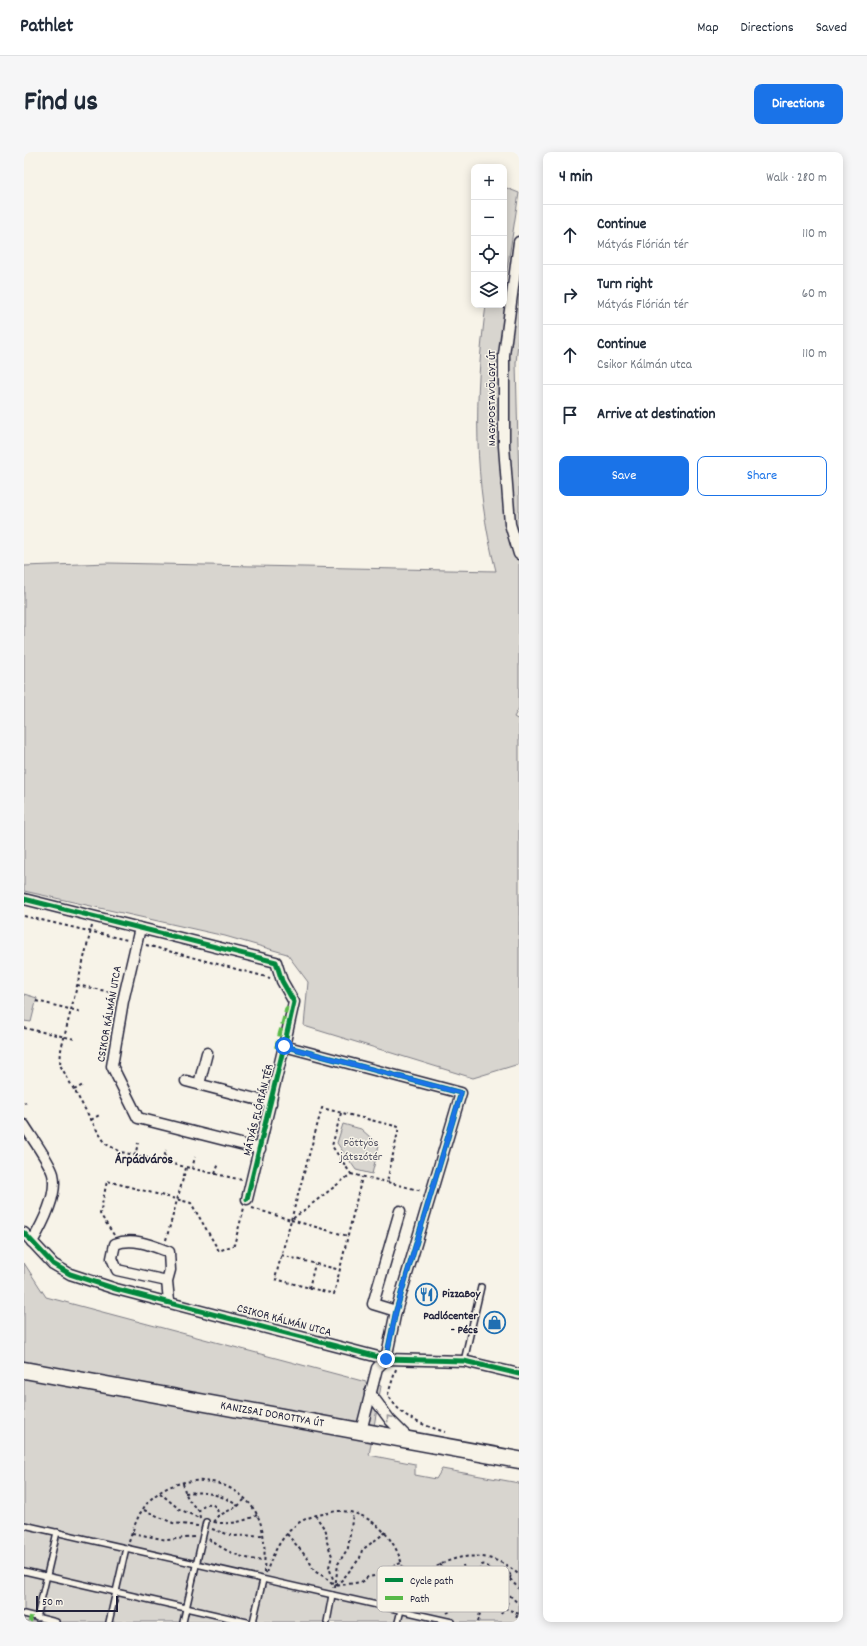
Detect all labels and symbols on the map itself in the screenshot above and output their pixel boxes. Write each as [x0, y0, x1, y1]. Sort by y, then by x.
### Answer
street label: NAGYPOSTAVÖLGYI ÚT [484, 350, 501, 446]
street label: CSIKOR KÁLMÁN UTCA [93, 964, 127, 1064]
route start [275, 1037, 293, 1055]
street label: MÁTYÁS FLÓRIÁN TÉR [239, 1062, 279, 1158]
park label: Pöttyös játszótér [339, 1135, 383, 1166]
district label: Árpádváros [115, 1151, 174, 1170]
restaurant icon: PizzaBoy [413, 1281, 439, 1307]
place label: PizzaBoy [442, 1286, 481, 1303]
street label: CSIKOR KÁLMÁN UTCA [235, 1300, 334, 1342]
place label: Padlócenter - Pécs [423, 1308, 479, 1339]
shop icon: Padlócenter - Pécs [481, 1310, 507, 1336]
route end [377, 1350, 395, 1368]
street label: KANIZSAI DOROTTYA ÚT [219, 1398, 325, 1432]
one-way arrow [387, 1415, 394, 1422]
legend [377, 1566, 509, 1612]
text: Cycle path [410, 1574, 454, 1590]
text: Path [410, 1592, 429, 1608]
scale bar [36, 1594, 118, 1613]

